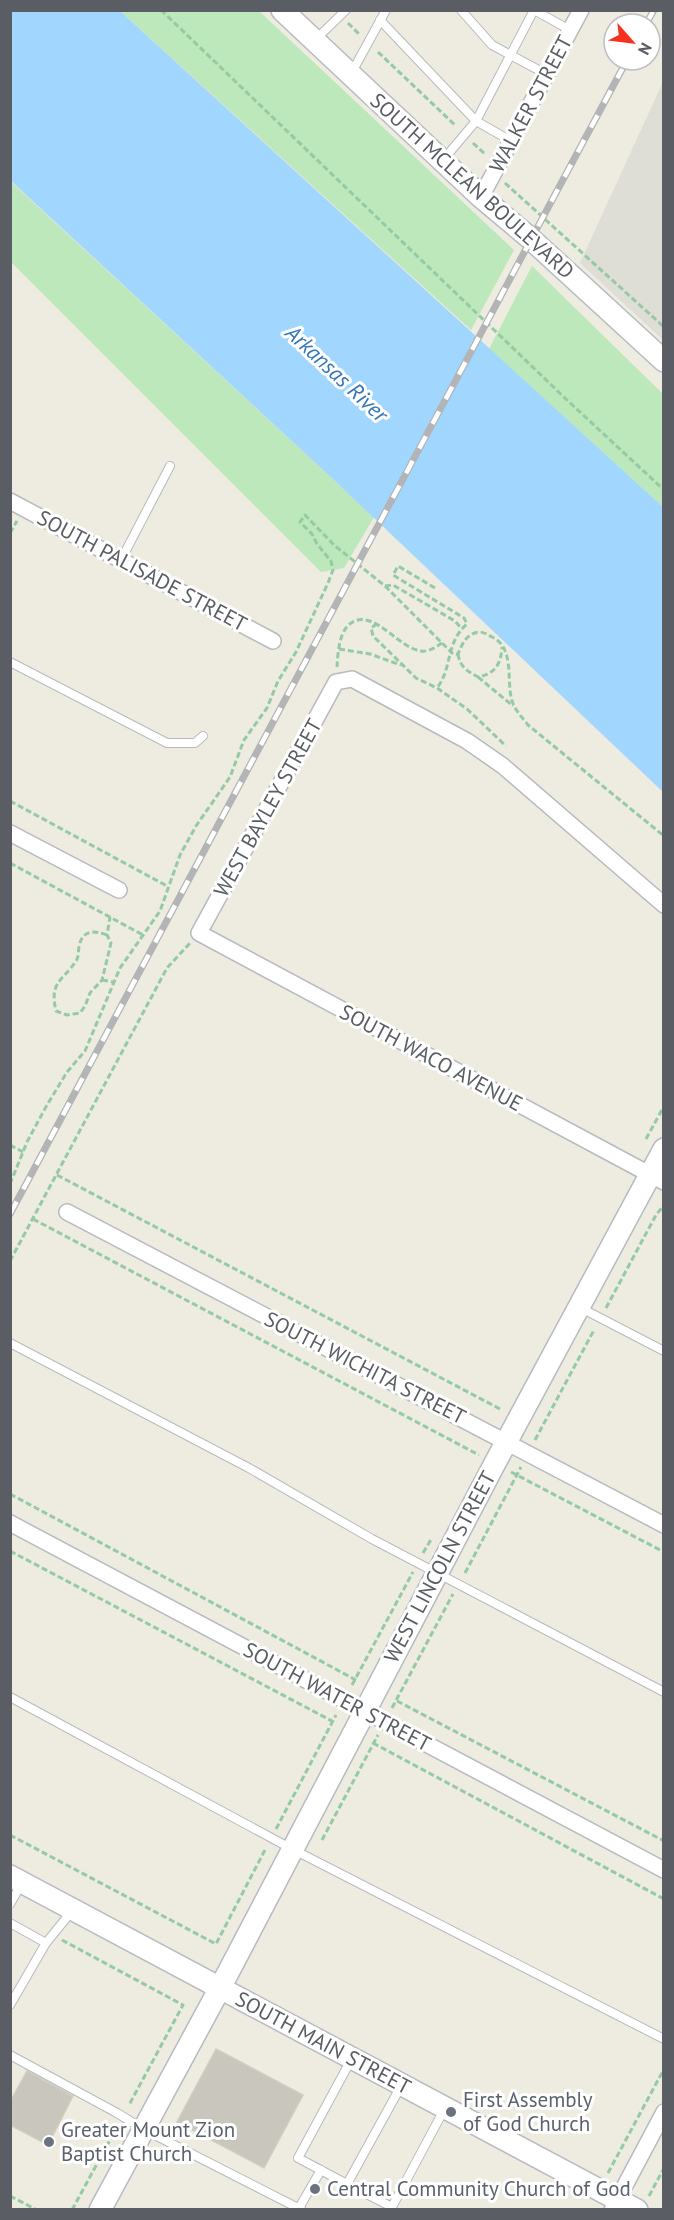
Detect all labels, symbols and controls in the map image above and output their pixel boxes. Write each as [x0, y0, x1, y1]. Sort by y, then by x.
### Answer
north arrow [602, 12, 662, 72]
street label: WALKER STREET [483, 30, 578, 177]
text: N [634, 40, 657, 58]
street label: SOUTH MCLEAN BOULEVARD [365, 87, 580, 284]
water label: Arkansas River [279, 318, 395, 429]
street label: SOUTH PALISADE STREET [33, 504, 252, 638]
street label: WEST BAYLEY STREET [207, 714, 328, 902]
street label: SOUTH WACO AVENUE [335, 998, 527, 1117]
street label: SOUTH WICHITA STREET [260, 1305, 471, 1430]
street label: WEST LINCOLN STREET [378, 1466, 502, 1667]
street label: SOUTH WATER STREET [239, 1636, 436, 1758]
street label: SOUTH MAIN STREET [231, 1985, 416, 2100]
place label: First Assembly of God Church [463, 2086, 593, 2137]
marker: First Assembly of God Church [444, 2105, 458, 2119]
place label: Greater Mount Zion Baptist Church [61, 2116, 235, 2167]
marker: Greater Mount Zion Baptist Church [42, 2135, 56, 2149]
place label: Central Community Church of God [327, 2175, 631, 2202]
marker: Central Community Church of God [308, 2182, 322, 2196]

